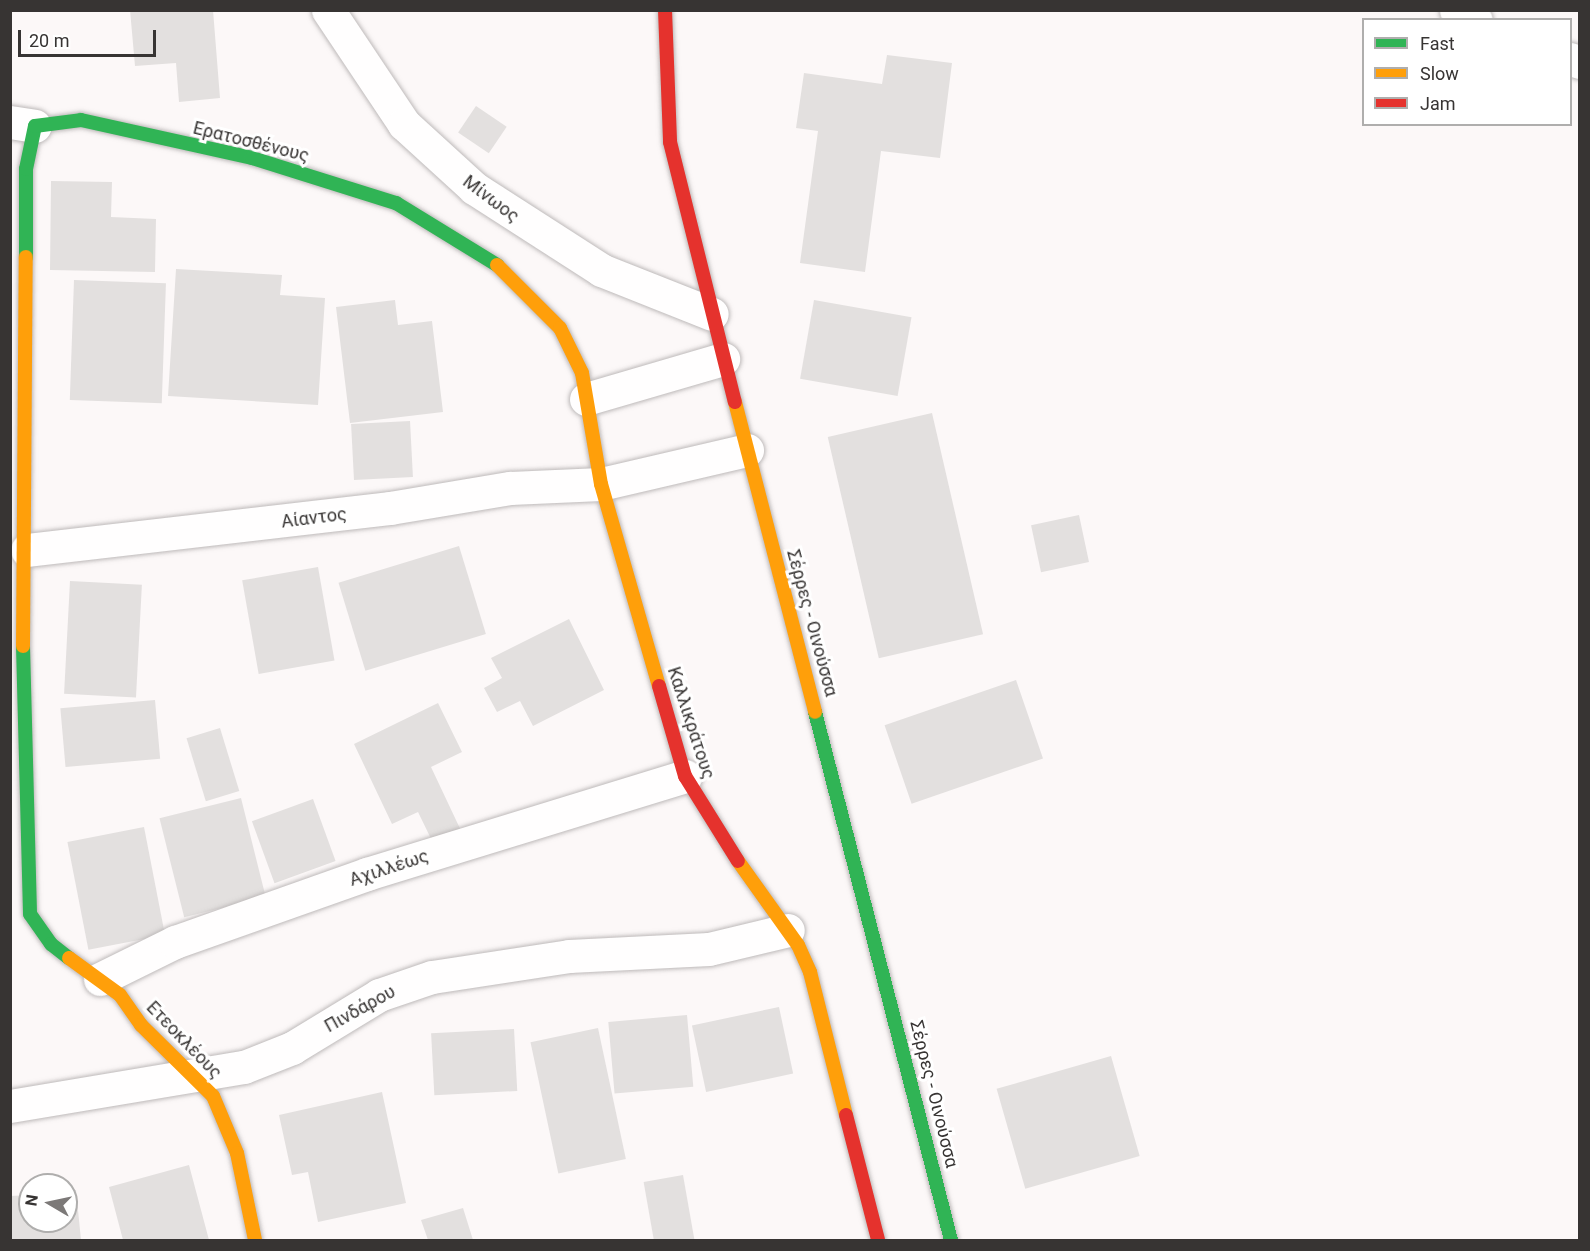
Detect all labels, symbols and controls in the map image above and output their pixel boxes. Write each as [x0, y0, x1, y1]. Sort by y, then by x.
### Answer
scale bar [21, 18, 159, 56]
legend [1362, 18, 1572, 126]
text: 20 m [29, 30, 69, 51]
text: Fast [1420, 33, 1455, 54]
text: Slow [1420, 63, 1459, 84]
text: Jam [1420, 93, 1456, 114]
street label: Ερατοσθένους [191, 117, 311, 167]
street label: Μίνωος [459, 171, 523, 227]
street label: Αίαντος [280, 503, 348, 533]
street label: Σέρρες - Οινούσσα [782, 547, 842, 699]
street label: Καλλικράτους [663, 664, 719, 782]
street label: Αχιλλέως [347, 845, 431, 891]
street label: Πινδάρου [321, 981, 399, 1037]
street label: Ετεοκλέους [142, 997, 226, 1083]
street label: Σέρρες - Οινούσσα [905, 1018, 963, 1170]
north arrow [18, 1173, 78, 1233]
text: N [21, 1193, 42, 1207]

